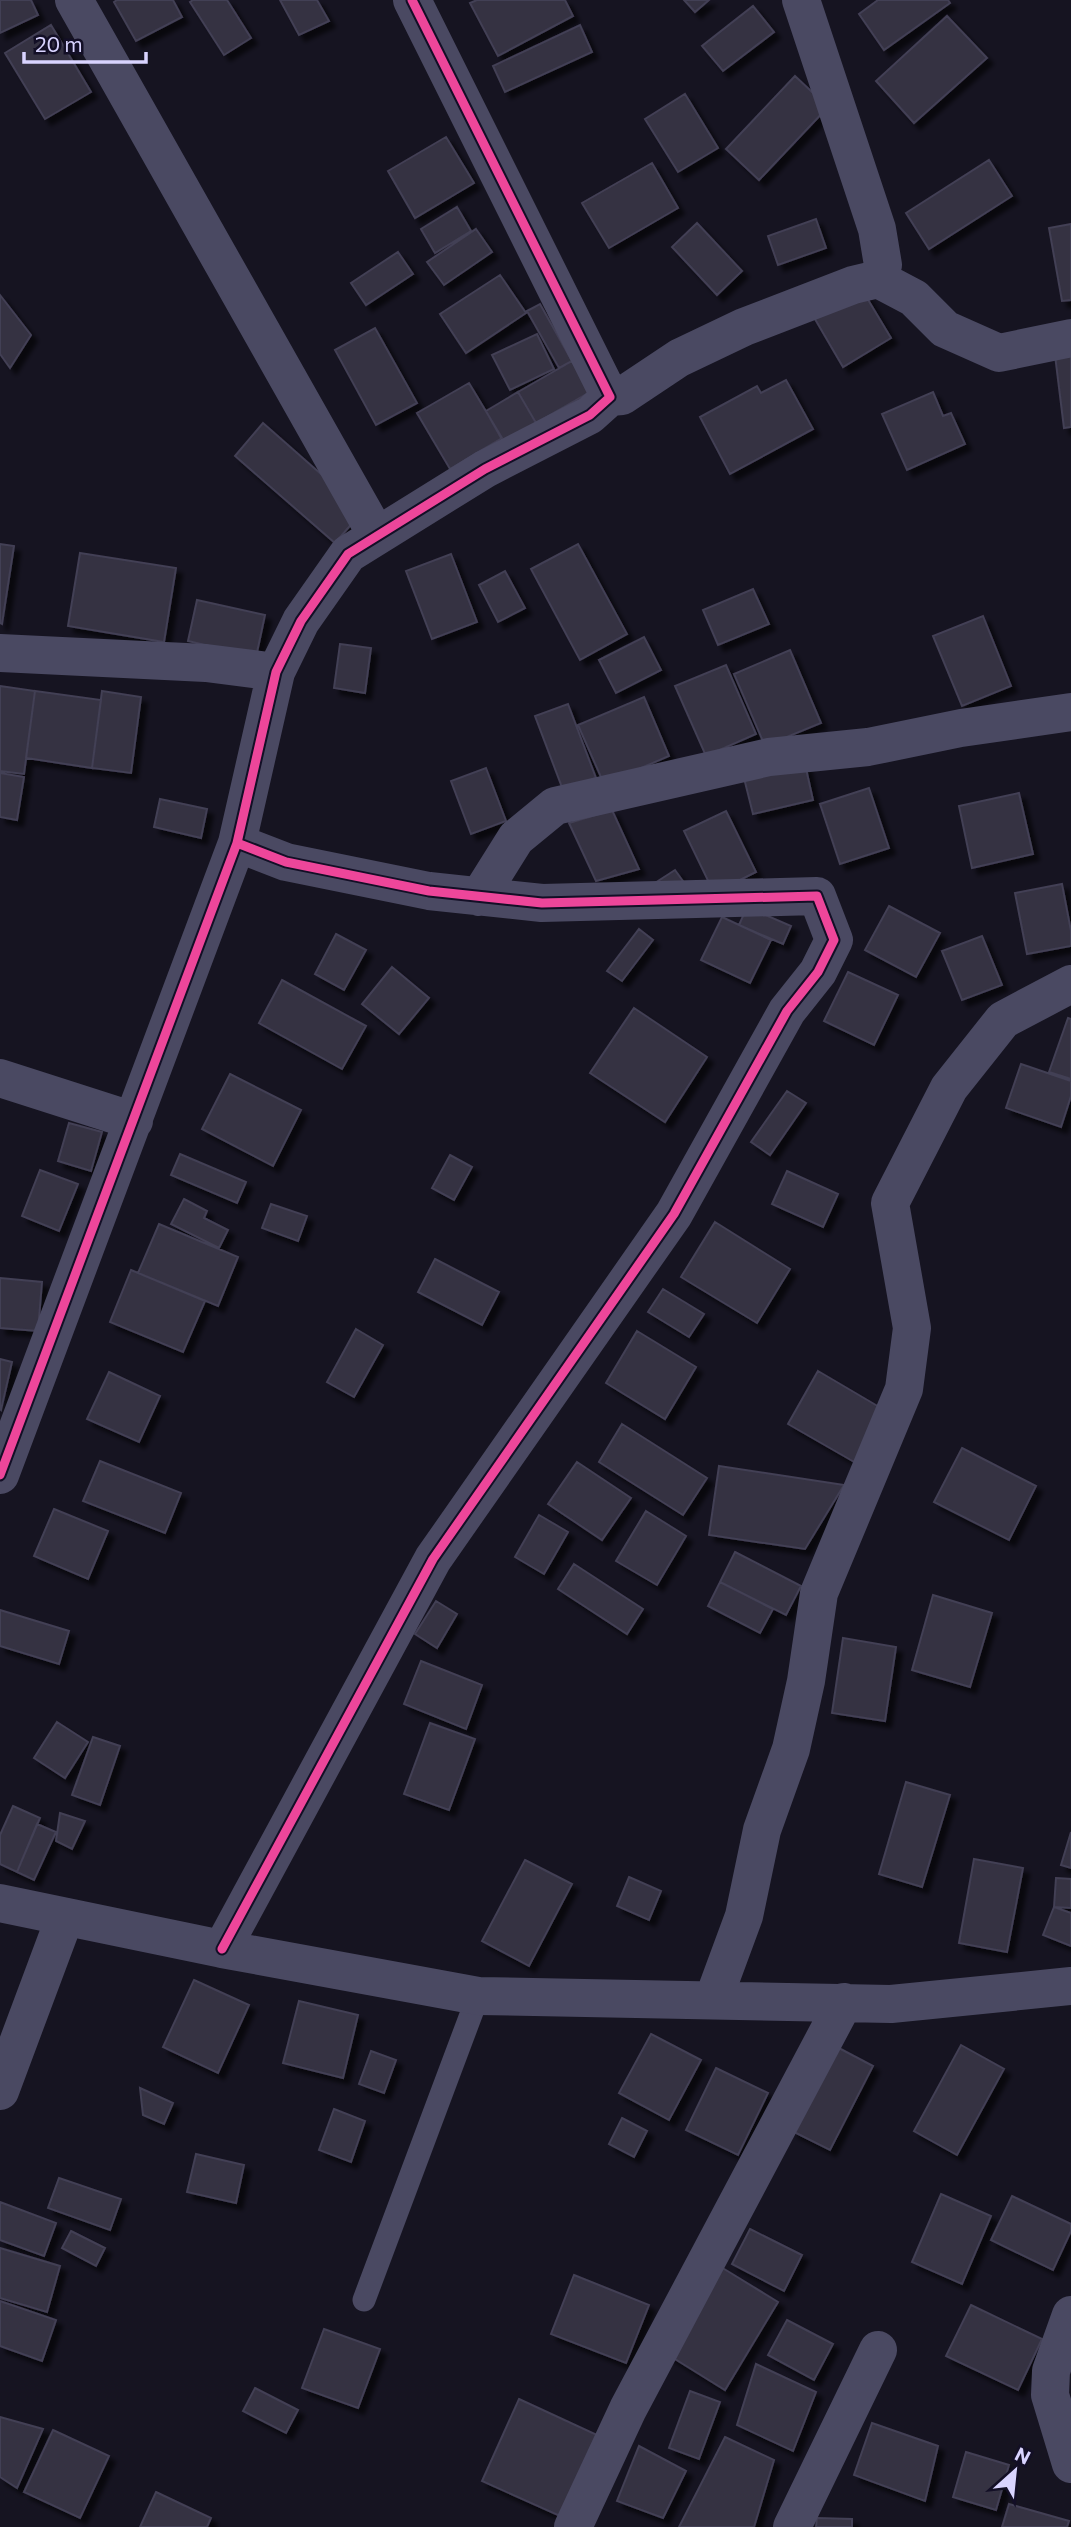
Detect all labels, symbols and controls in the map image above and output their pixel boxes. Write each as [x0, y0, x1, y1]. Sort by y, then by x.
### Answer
scale bar [24, 21, 147, 65]
text: 20 m [35, 31, 83, 56]
north arrow [980, 2436, 1050, 2506]
text: N [1011, 2442, 1035, 2469]

